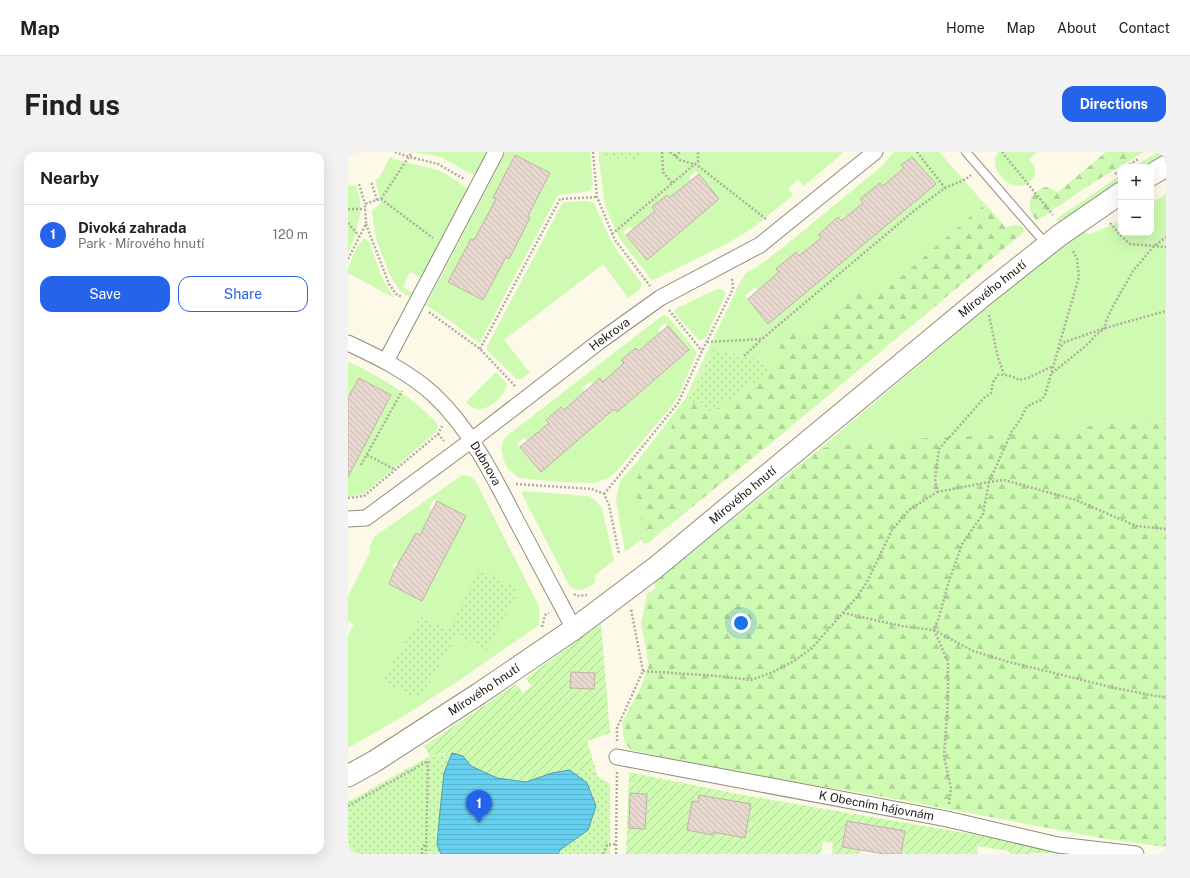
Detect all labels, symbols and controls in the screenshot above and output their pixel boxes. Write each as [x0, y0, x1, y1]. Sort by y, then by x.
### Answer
text: Map [20, 17, 60, 39]
text: Home [946, 20, 985, 36]
text: Map [1007, 20, 1035, 36]
text: About [1057, 20, 1097, 36]
text: Contact [1119, 20, 1170, 36]
button: Directions [1062, 86, 1166, 122]
text: Find us [24, 88, 120, 121]
map controls [1118, 164, 1154, 236]
button: + [1118, 164, 1154, 200]
text: Nearby [40, 168, 99, 188]
button: − [1118, 200, 1154, 236]
text: Divoká zahrada [78, 219, 186, 236]
text: 1 [50, 227, 56, 242]
text: 120 m [273, 227, 308, 242]
text: Park · Mírového hnutí [78, 236, 204, 251]
street label: Mírového hnutí [956, 257, 1030, 320]
button: Save [40, 276, 170, 312]
button: Share [178, 276, 308, 312]
street label: Hekrova [586, 315, 632, 354]
street label: Dubnova [467, 439, 504, 488]
street label: Mírového hnutí [706, 463, 780, 527]
your location [731, 613, 751, 633]
street label: Mírového hnutí [446, 661, 523, 719]
street label: K Obecním hájovnám [818, 788, 935, 823]
pin: 1 [466, 790, 492, 823]

